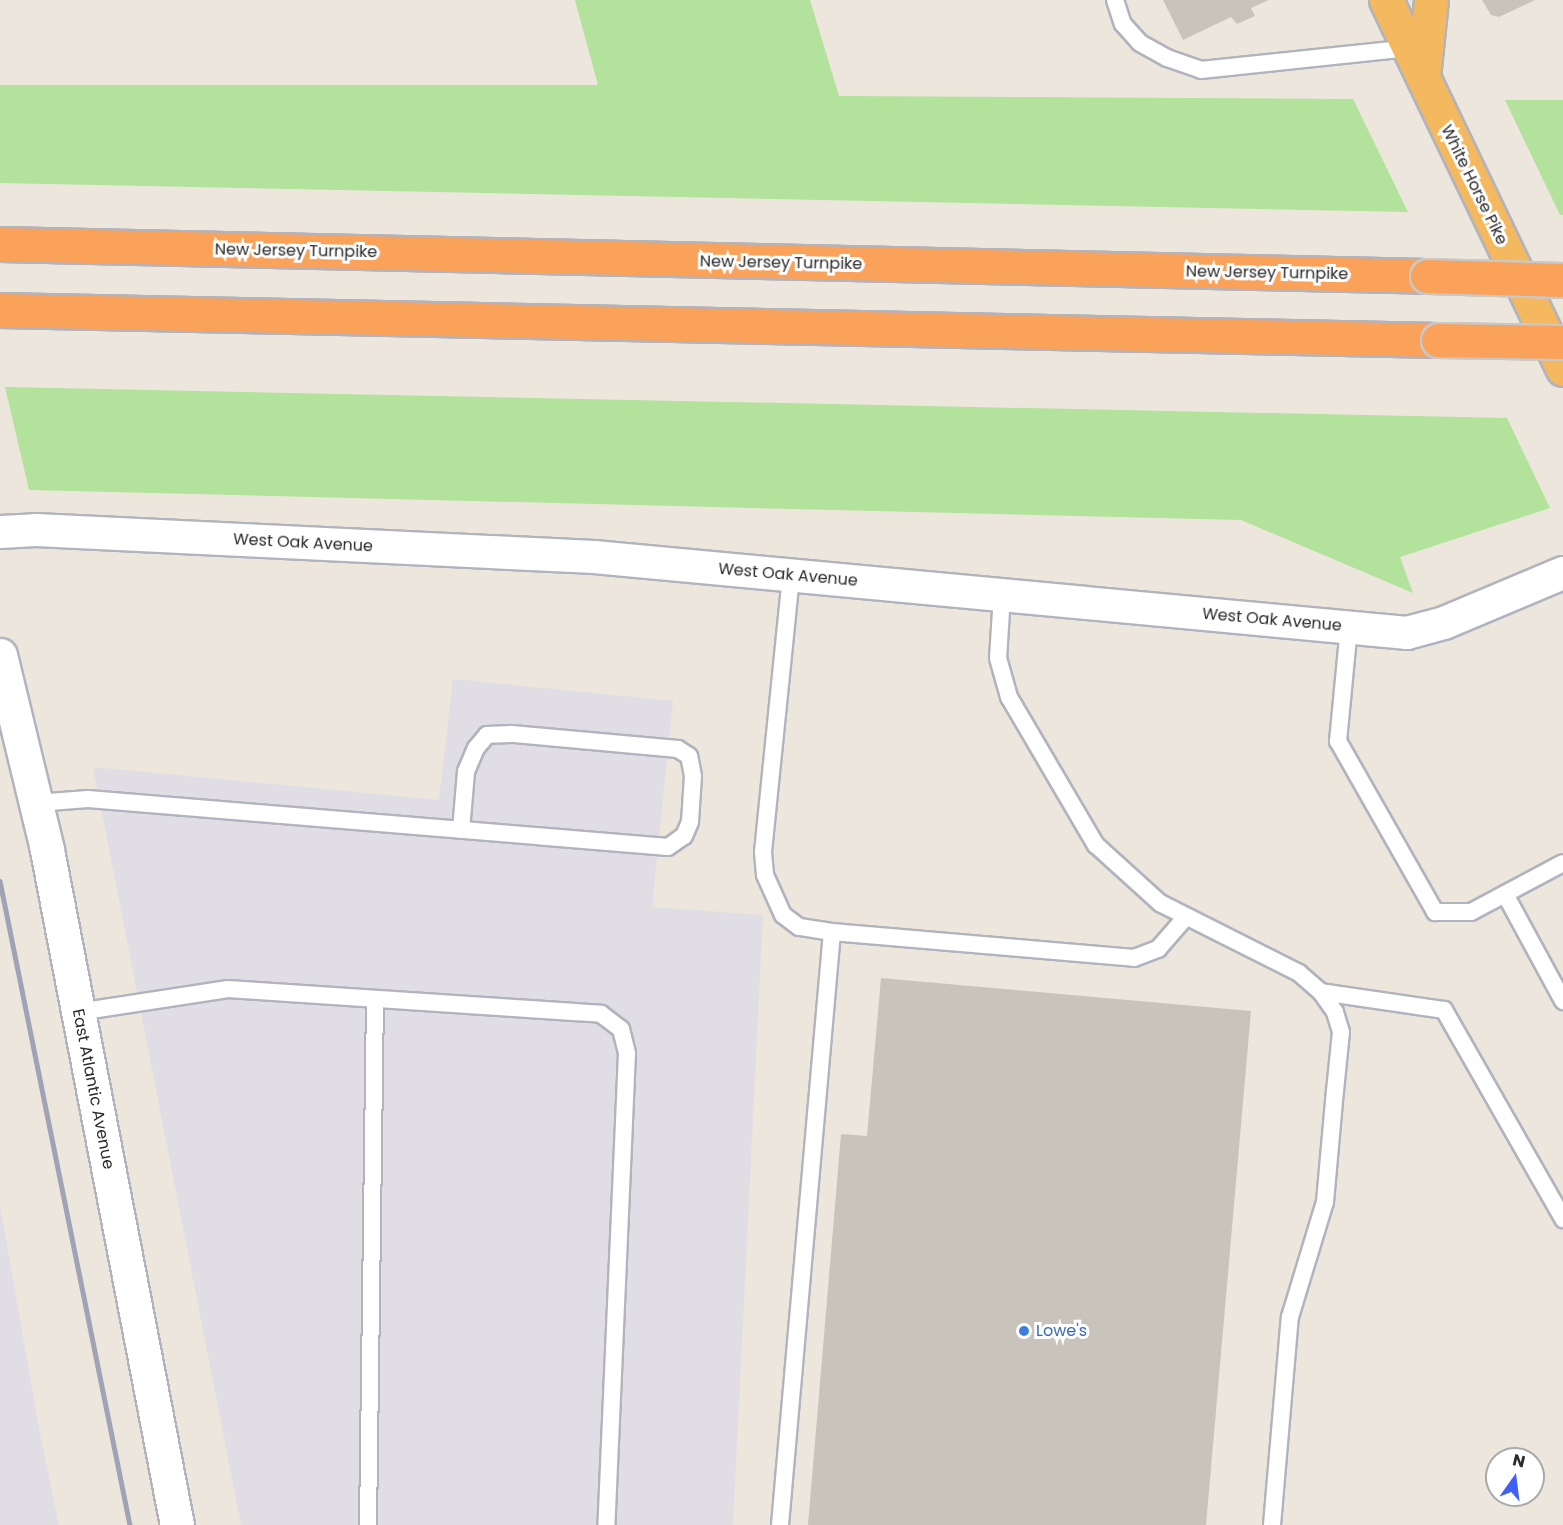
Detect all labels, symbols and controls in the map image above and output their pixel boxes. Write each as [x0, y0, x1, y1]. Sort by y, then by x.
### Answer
street label: White Horse Pike [1437, 122, 1511, 248]
street label: New Jersey Turnpike [215, 240, 377, 262]
street label: New Jersey Turnpike [700, 252, 862, 274]
street label: New Jersey Turnpike [1186, 262, 1348, 284]
street label: West Oak Avenue [233, 530, 373, 556]
street label: West Oak Avenue [717, 559, 859, 591]
street label: West Oak Avenue [1201, 604, 1343, 636]
street label: East Atlantic Avenue [68, 1007, 118, 1171]
place label: Lowe's [1036, 1321, 1087, 1341]
marker: Lowe's [1017, 1324, 1031, 1338]
north arrow [1485, 1447, 1545, 1507]
text: N [1510, 1448, 1528, 1474]

